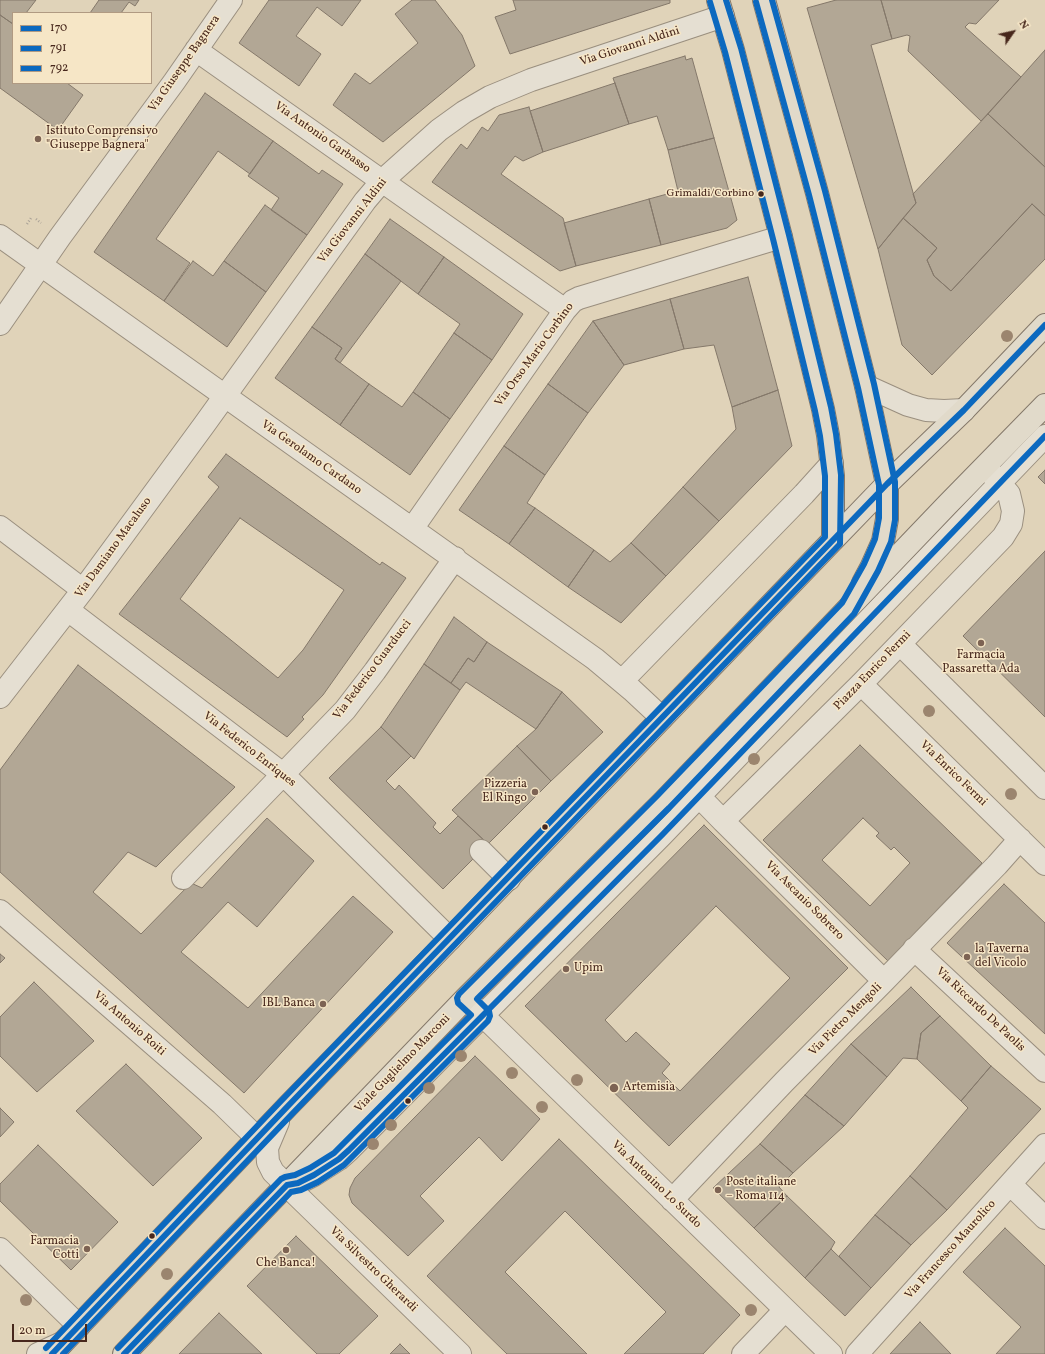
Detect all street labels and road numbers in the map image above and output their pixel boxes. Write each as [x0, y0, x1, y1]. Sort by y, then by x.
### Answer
street label: Via Giuseppe Bagnera [146, 13, 224, 115]
street label: Via Giovanni Aldini [578, 24, 682, 70]
street label: Via Antonio Garbasso [271, 99, 373, 177]
street label: Via Giovanni Aldini [315, 176, 391, 266]
street label: Via Orso Mario Corbino [492, 300, 578, 410]
street label: Via Gerolamo Cardano [258, 418, 364, 498]
street label: Via Damiano Macaluso [73, 495, 155, 601]
street label: Via Federico Guarducci [331, 617, 415, 723]
street label: Piazza Enrico Fermi [831, 628, 915, 714]
street label: Via Federico Enriques [200, 709, 298, 791]
street label: Via Enrico Fermi [916, 738, 990, 810]
street label: Via Ascanio Sobrero [762, 859, 846, 943]
street label: Via Riccardo De Paolis [932, 965, 1028, 1055]
street label: Via Pietro Mengoli [807, 981, 885, 1059]
street label: Via Antonio Roiti [90, 989, 168, 1059]
street label: Viale Guglielmo Marconi [352, 1012, 454, 1116]
street label: Via Antonino Lo Surdo [608, 1138, 704, 1232]
street label: Via Francesco Maurolico [903, 1197, 999, 1303]
street label: Via Silvestro Gherardi [326, 1224, 420, 1316]

